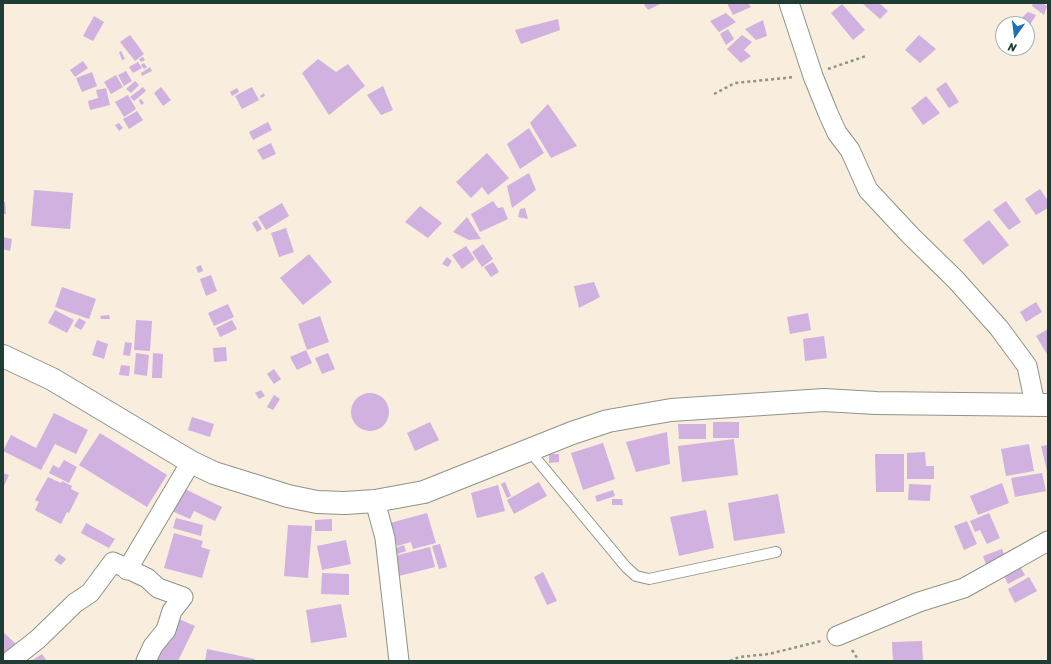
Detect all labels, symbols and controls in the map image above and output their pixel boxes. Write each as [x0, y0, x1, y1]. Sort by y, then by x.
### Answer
north arrow [995, 16, 1035, 56]
text: N [1006, 37, 1018, 57]

